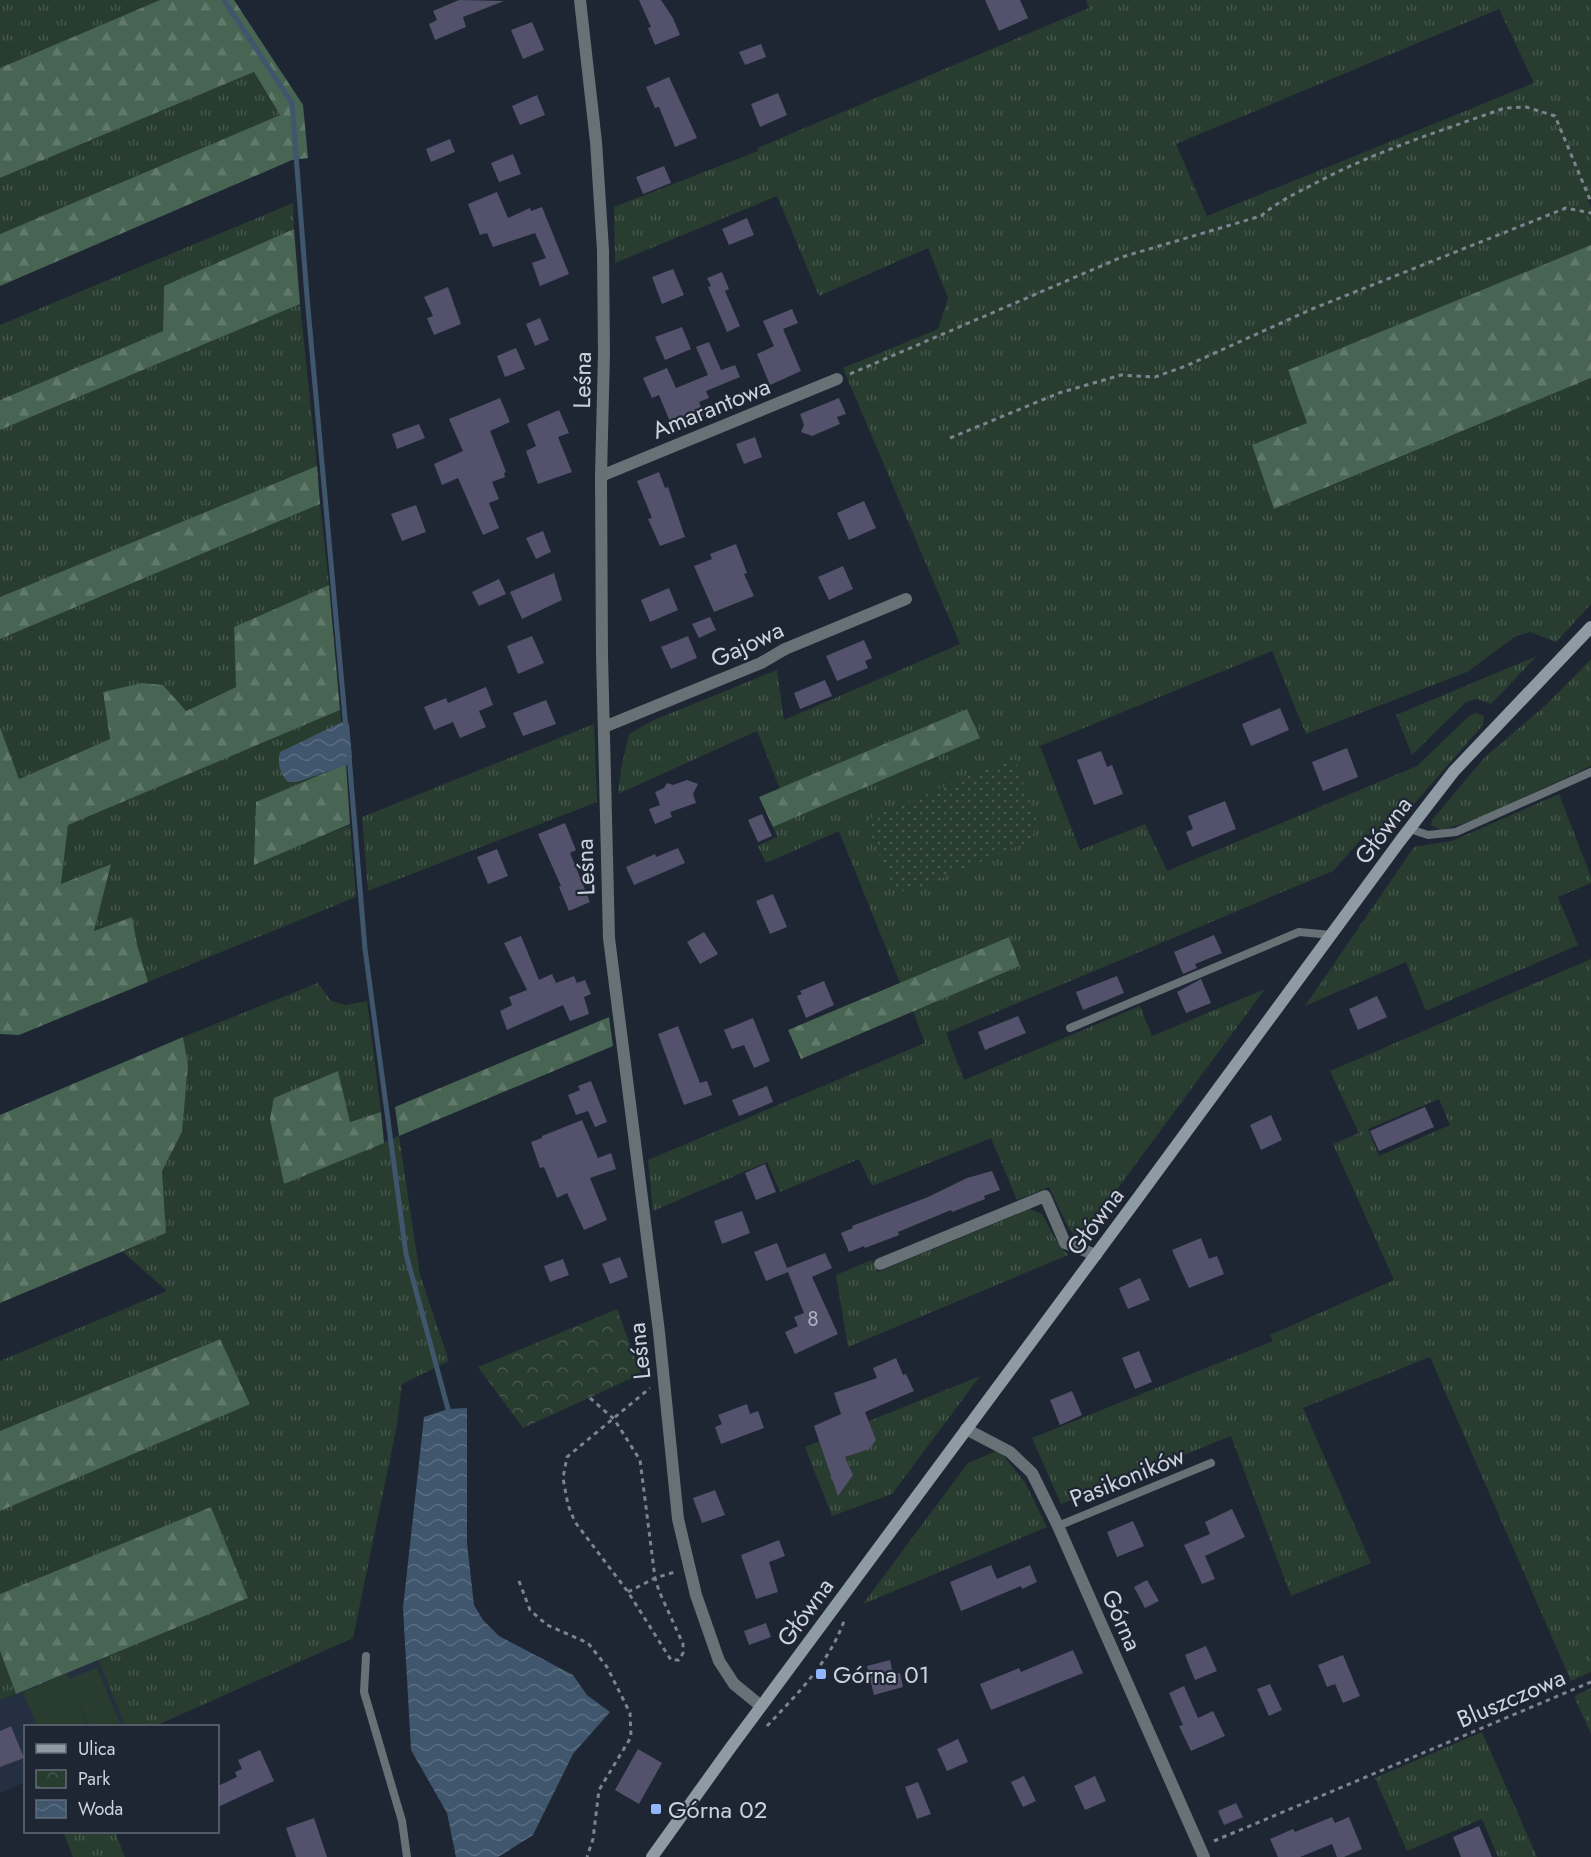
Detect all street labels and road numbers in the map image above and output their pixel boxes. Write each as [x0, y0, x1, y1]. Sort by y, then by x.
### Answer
street label: Leśna [564, 351, 600, 409]
street label: Amarantowa [647, 368, 775, 448]
street label: Gajowa [705, 612, 789, 676]
street label: Główna [1346, 789, 1420, 871]
street label: Leśna [567, 838, 603, 896]
street label: Główna [1058, 1180, 1132, 1262]
street label: Leśna [619, 1321, 659, 1381]
street label: Pasikoników [1064, 1438, 1190, 1516]
street label: Główna [768, 1570, 842, 1654]
street label: Górna [1093, 1584, 1151, 1656]
street label: Bluszczowa [1451, 1659, 1571, 1737]

